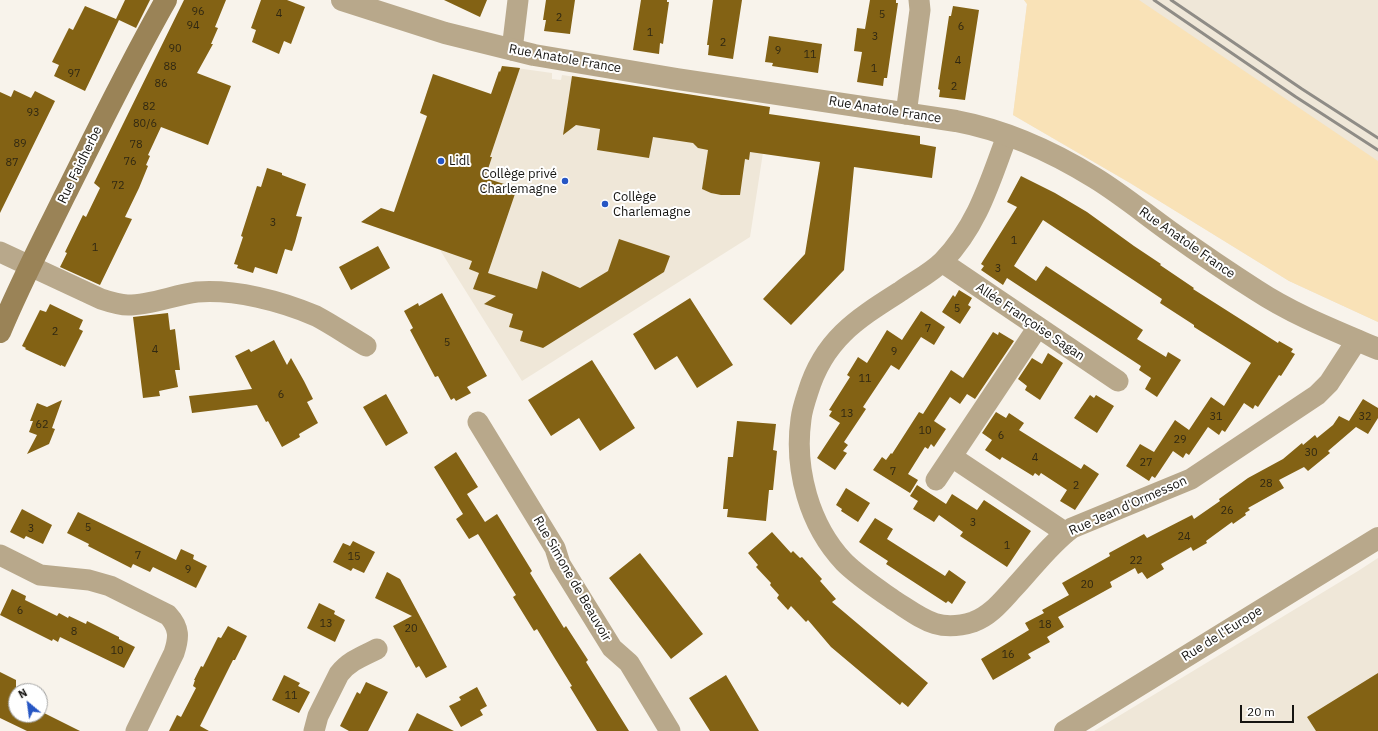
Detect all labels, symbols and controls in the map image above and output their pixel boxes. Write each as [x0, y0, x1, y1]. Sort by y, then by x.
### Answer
house number: 96 [191, 5, 205, 19]
house number: 4 [276, 7, 282, 21]
house number: 5 [879, 8, 885, 22]
house number: 2 [556, 11, 562, 25]
house number: 94 [186, 19, 200, 33]
house number: 6 [958, 20, 964, 34]
house number: 1 [647, 26, 653, 40]
house number: 3 [872, 30, 878, 44]
house number: 2 [720, 36, 726, 50]
street label: Rue Anatole France [508, 41, 622, 77]
house number: 90 [168, 42, 182, 56]
house number: 9 [775, 44, 781, 58]
house number: 11 [803, 48, 817, 62]
house number: 4 [955, 54, 961, 68]
house number: 88 [163, 60, 177, 74]
house number: 1 [871, 62, 877, 76]
house number: 97 [67, 67, 81, 81]
house number: 86 [154, 77, 168, 91]
house number: 2 [951, 80, 957, 94]
street label: Rue Anatole France [828, 93, 942, 127]
house number: 82 [142, 100, 156, 114]
house number: 93 [26, 106, 40, 120]
house number: 80/6 [133, 117, 157, 131]
street label: Rue Faidherbe [54, 124, 106, 206]
house number: 89 [13, 137, 27, 151]
house number: 78 [129, 138, 143, 152]
place label: Lidl [449, 153, 470, 169]
house number: 76 [123, 155, 137, 169]
house number: 87 [5, 156, 19, 170]
marker: Lidl [436, 156, 446, 166]
place label: Collège privé Charlemagne [479, 166, 557, 197]
marker: Collège privé Charlemagne [560, 176, 570, 186]
house number: 72 [111, 179, 125, 193]
place label: Collège Charlemagne [613, 189, 691, 220]
marker: Collège Charlemagne [600, 199, 610, 209]
street label: Rue Anatole France [1136, 204, 1238, 282]
house number: 3 [270, 216, 276, 230]
house number: 1 [1011, 234, 1017, 248]
house number: 1 [92, 241, 98, 255]
house number: 3 [995, 262, 1001, 276]
street label: Allée Françoise Sagan [973, 280, 1087, 364]
house number: 5 [954, 302, 960, 316]
house number: 7 [925, 322, 931, 336]
house number: 2 [52, 325, 58, 339]
house number: 5 [444, 336, 450, 350]
house number: 4 [152, 343, 158, 357]
house number: 9 [891, 345, 897, 359]
house number: 11 [858, 372, 872, 386]
house number: 6 [278, 388, 284, 402]
house number: 13 [840, 407, 854, 421]
house number: 31 [1209, 410, 1223, 424]
house number: 32 [1358, 410, 1372, 424]
house number: 62 [35, 418, 49, 432]
house number: 10 [918, 424, 932, 438]
house number: 6 [998, 429, 1004, 443]
house number: 29 [1173, 433, 1187, 447]
house number: 30 [1304, 446, 1318, 460]
house number: 4 [1032, 451, 1038, 465]
house number: 27 [1139, 456, 1153, 470]
house number: 7 [890, 465, 896, 479]
street label: Rue Jean d'Ormesson [1067, 473, 1189, 539]
house number: 28 [1259, 477, 1273, 491]
house number: 2 [1073, 479, 1079, 493]
house number: 26 [1220, 504, 1234, 518]
street label: Rue Simone de Beauvoir [530, 514, 614, 644]
house number: 3 [970, 516, 976, 530]
house number: 5 [85, 521, 91, 535]
house number: 3 [28, 522, 34, 536]
house number: 24 [1177, 530, 1191, 544]
house number: 1 [1004, 539, 1010, 553]
house number: 7 [135, 549, 141, 563]
house number: 15 [347, 550, 361, 564]
house number: 22 [1129, 554, 1143, 568]
house number: 9 [185, 563, 191, 577]
house number: 20 [1080, 578, 1094, 592]
street label: Rue de l'Europe [1179, 603, 1265, 665]
house number: 6 [17, 604, 23, 618]
house number: 13 [319, 617, 333, 631]
house number: 18 [1038, 618, 1052, 632]
house number: 20 [404, 622, 418, 636]
house number: 8 [71, 625, 77, 639]
house number: 10 [110, 644, 124, 658]
house number: 16 [1001, 648, 1015, 662]
north arrow [8, 683, 48, 723]
text: N [16, 685, 30, 701]
house number: 11 [284, 689, 298, 703]
scale bar [1242, 697, 1296, 723]
text: 20 m [1247, 704, 1275, 719]

